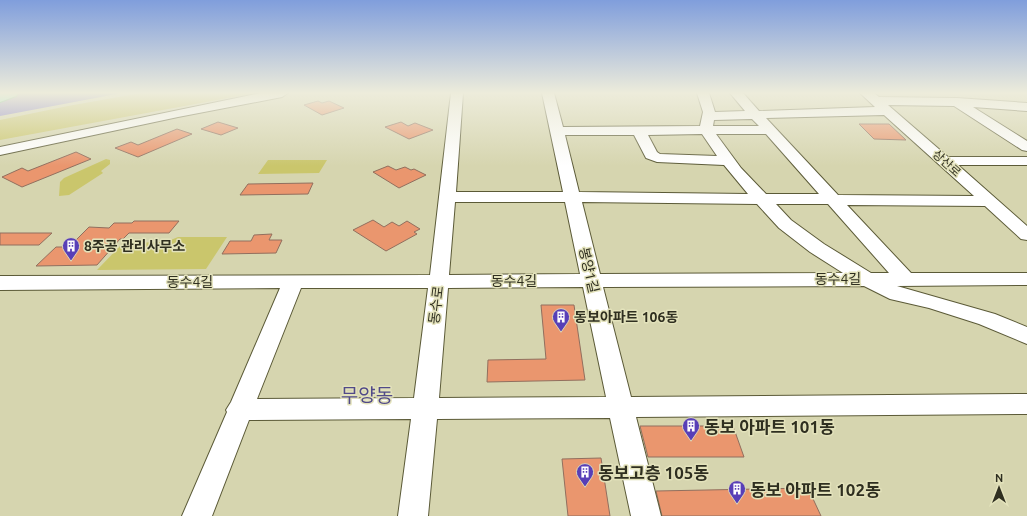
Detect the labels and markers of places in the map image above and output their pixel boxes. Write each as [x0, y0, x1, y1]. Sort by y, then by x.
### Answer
building icon: 8주공 관리사무소 [61, 236, 81, 261]
place label: 8주공 관리사무소 [84, 238, 185, 254]
building icon: 동보아파트 106동 [551, 307, 571, 332]
place label: 동보아파트 106동 [574, 309, 678, 325]
building icon: 동보 아파트 101동 [681, 416, 701, 441]
place label: 동보 아파트 101동 [704, 417, 835, 436]
building icon: 동보고층 105동 [575, 462, 595, 487]
place label: 동보고층 105동 [598, 463, 709, 482]
building icon: 동보 아파트 102동 [727, 479, 747, 504]
place label: 동보 아파트 102동 [750, 480, 881, 499]

